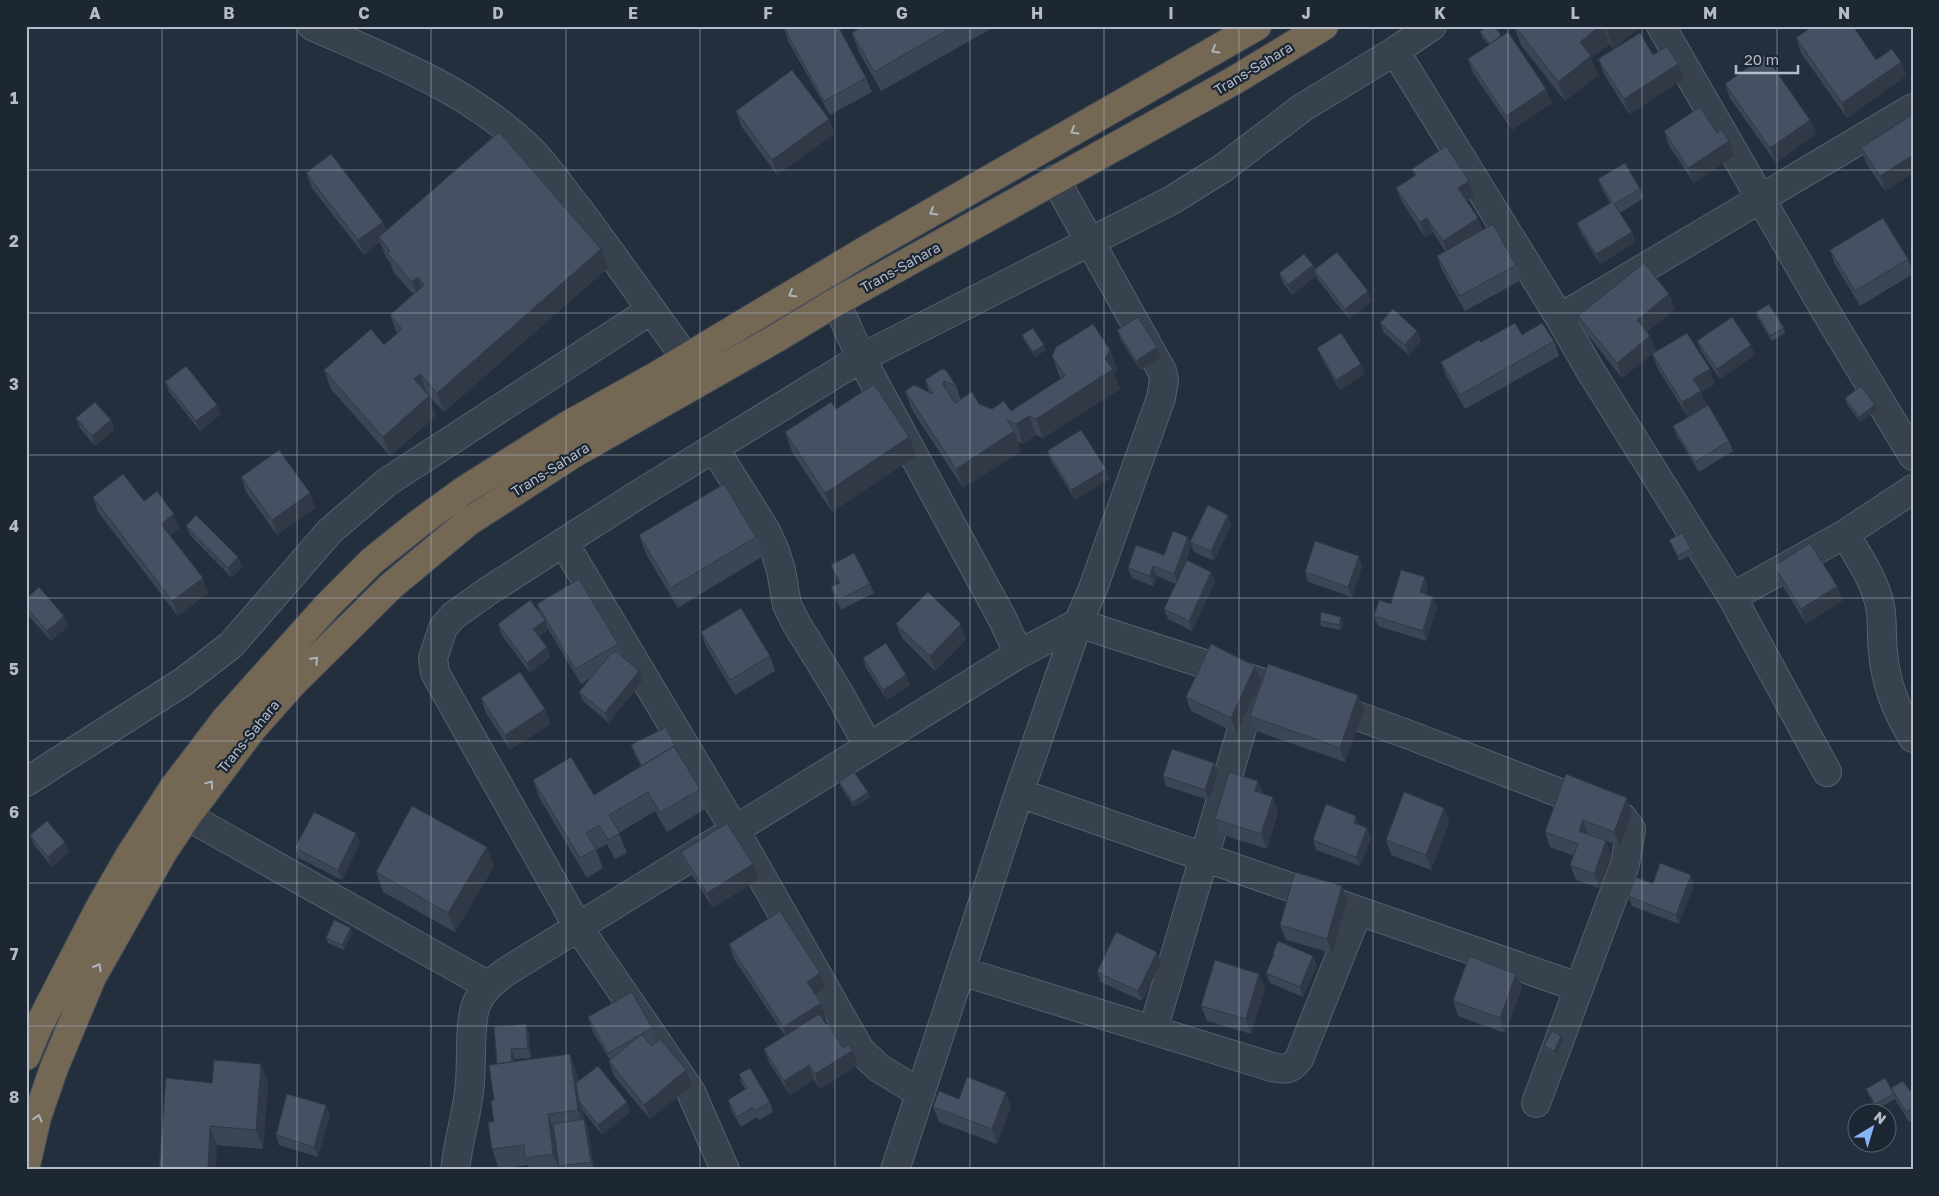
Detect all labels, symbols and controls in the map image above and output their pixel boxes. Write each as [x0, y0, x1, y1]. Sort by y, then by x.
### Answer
text: A [89, 3, 101, 23]
text: B [223, 3, 235, 23]
text: C [358, 3, 370, 23]
text: D [492, 3, 504, 23]
text: E [628, 3, 638, 23]
text: F [763, 3, 773, 23]
text: G [896, 3, 908, 23]
text: H [1031, 3, 1043, 23]
text: I [1168, 3, 1174, 23]
text: J [1301, 3, 1311, 23]
text: K [1434, 3, 1446, 23]
text: L [1570, 3, 1580, 23]
text: M [1703, 3, 1717, 23]
text: N [1838, 3, 1850, 23]
street label: Trans-Sahara [1211, 38, 1295, 98]
scale bar [1736, 42, 1799, 74]
one-way arrow [1211, 44, 1220, 54]
text: 20 m [1744, 50, 1779, 68]
text: 1 [10, 88, 18, 108]
one-way arrow [1070, 125, 1079, 135]
one-way arrow [929, 206, 938, 216]
text: 2 [9, 231, 19, 251]
street label: Trans-Sahara [857, 238, 943, 296]
one-way arrow [789, 287, 798, 297]
text: 3 [9, 374, 19, 394]
street label: Trans-Sahara [508, 438, 592, 500]
text: 4 [9, 516, 19, 536]
one-way arrow [309, 657, 318, 666]
text: 5 [9, 659, 19, 679]
street label: Trans-Sahara [214, 696, 282, 776]
one-way arrow [205, 781, 213, 790]
text: 6 [9, 802, 19, 822]
text: 7 [10, 944, 19, 964]
one-way arrow [91, 964, 101, 973]
text: 8 [9, 1087, 19, 1107]
north arrow [1846, 1104, 1896, 1154]
text: N [1871, 1107, 1890, 1127]
one-way arrow [32, 1114, 42, 1122]

